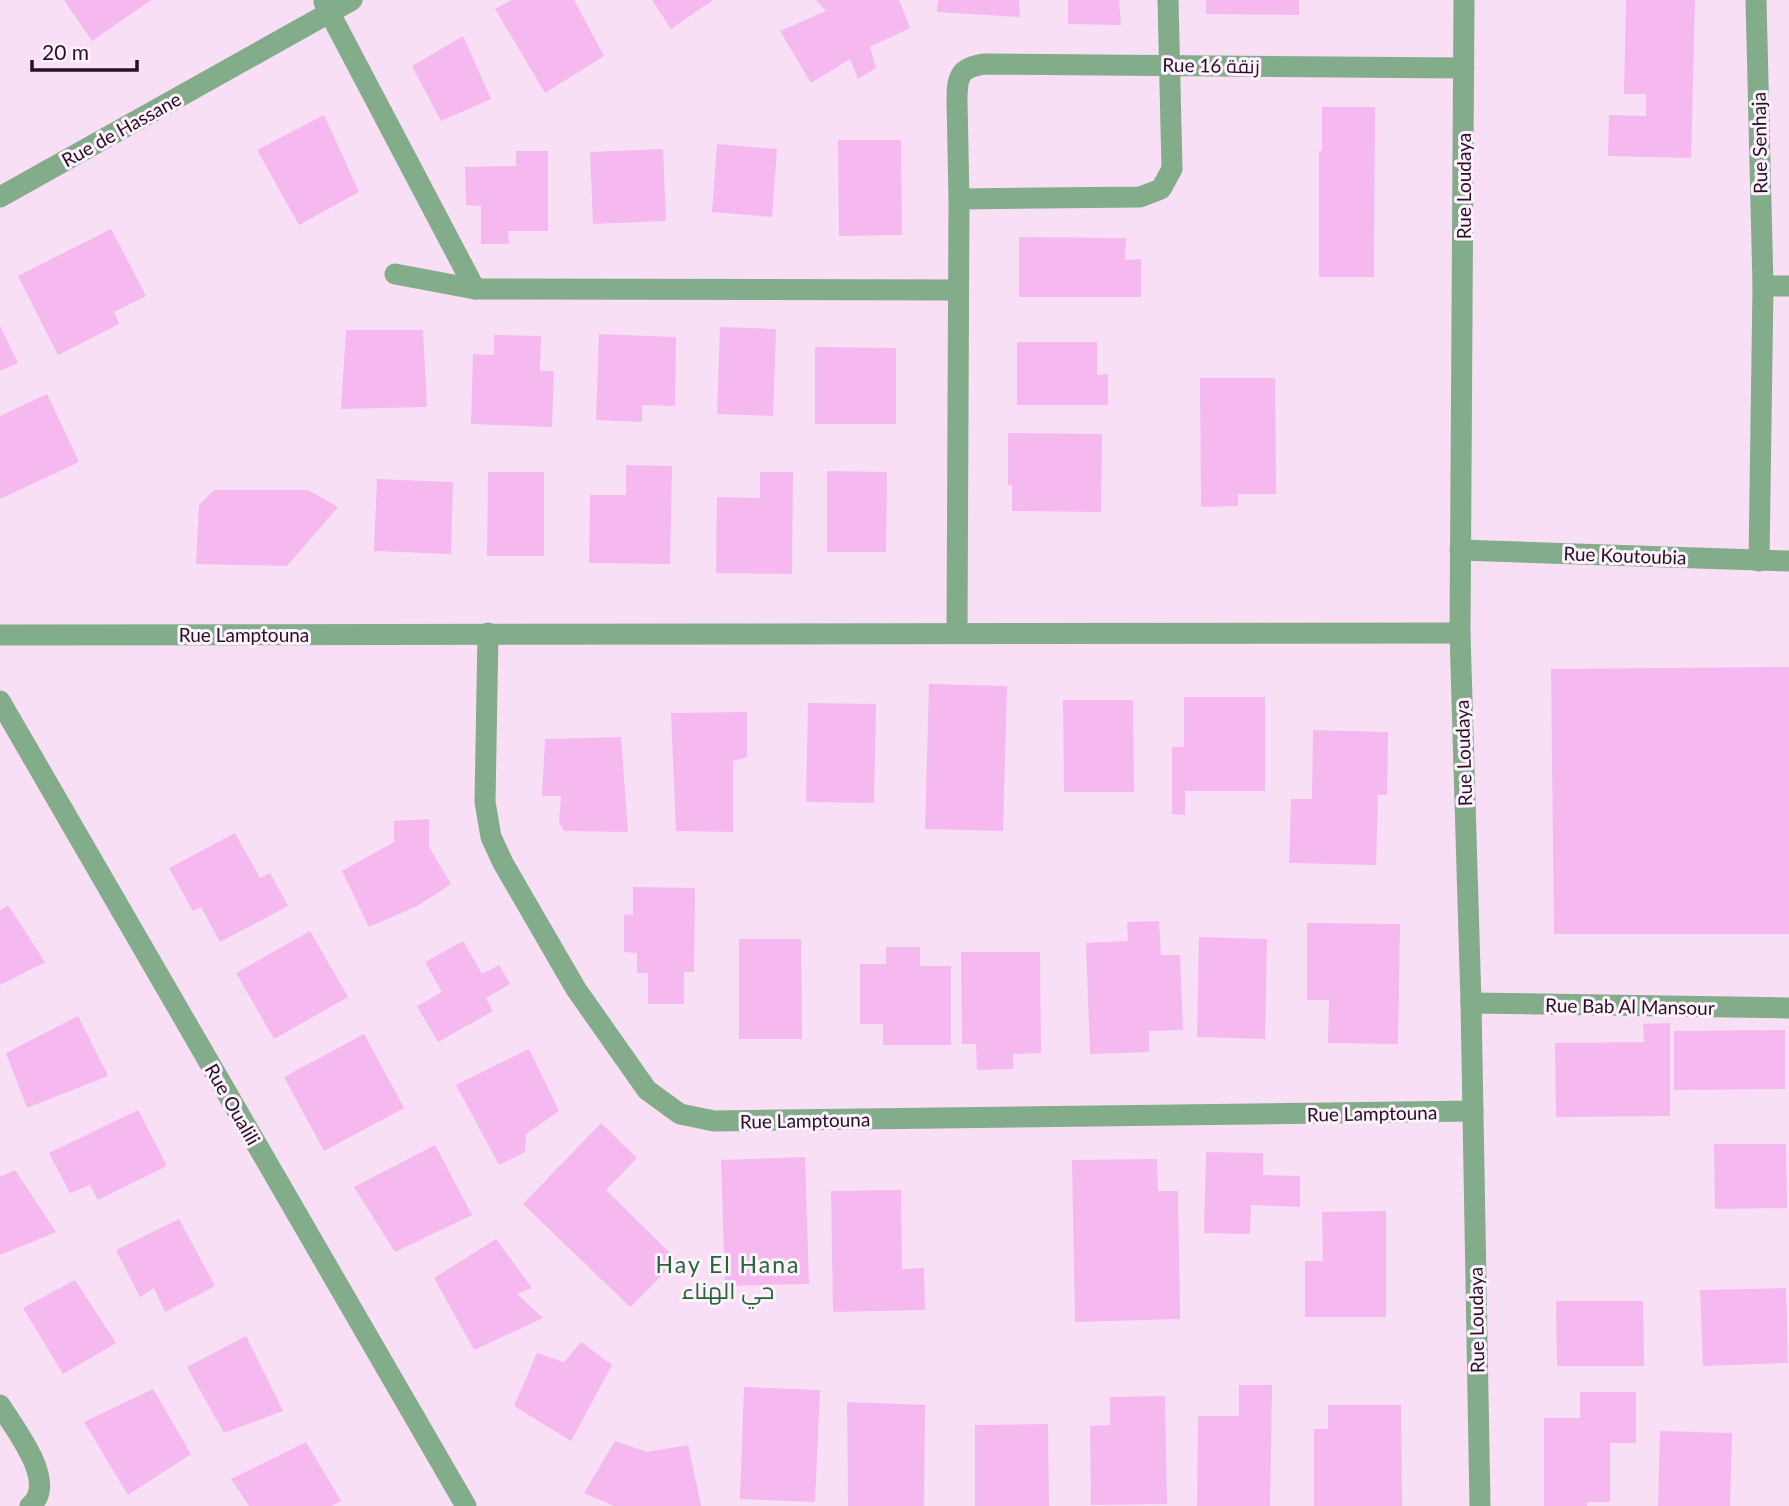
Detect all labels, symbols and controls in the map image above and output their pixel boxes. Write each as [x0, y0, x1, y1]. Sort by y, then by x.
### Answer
scale bar [32, 28, 136, 72]
text: 20 m [42, 39, 89, 64]
street label: Rue 16 زنقة [1162, 53, 1260, 78]
street label: Rue de Hassane [57, 87, 185, 171]
street label: Rue Senhaja [1747, 92, 1771, 194]
street label: Rue Loudaya [1452, 133, 1475, 239]
street label: Rue Koutoubia [1563, 541, 1687, 569]
street label: Rue Lamptouna [179, 623, 309, 646]
street label: Rue Loudaya [1450, 699, 1476, 807]
street label: Rue Bab Al Mansour [1545, 993, 1715, 1019]
street label: Rue Oualili [200, 1059, 266, 1149]
street label: Rue Lamptouna [1307, 1100, 1437, 1126]
street label: Rue Lamptouna [740, 1107, 870, 1133]
district label: Hay El Hana حي الهناء [656, 1250, 800, 1309]
street label: Rue Loudaya [1464, 1267, 1488, 1373]

